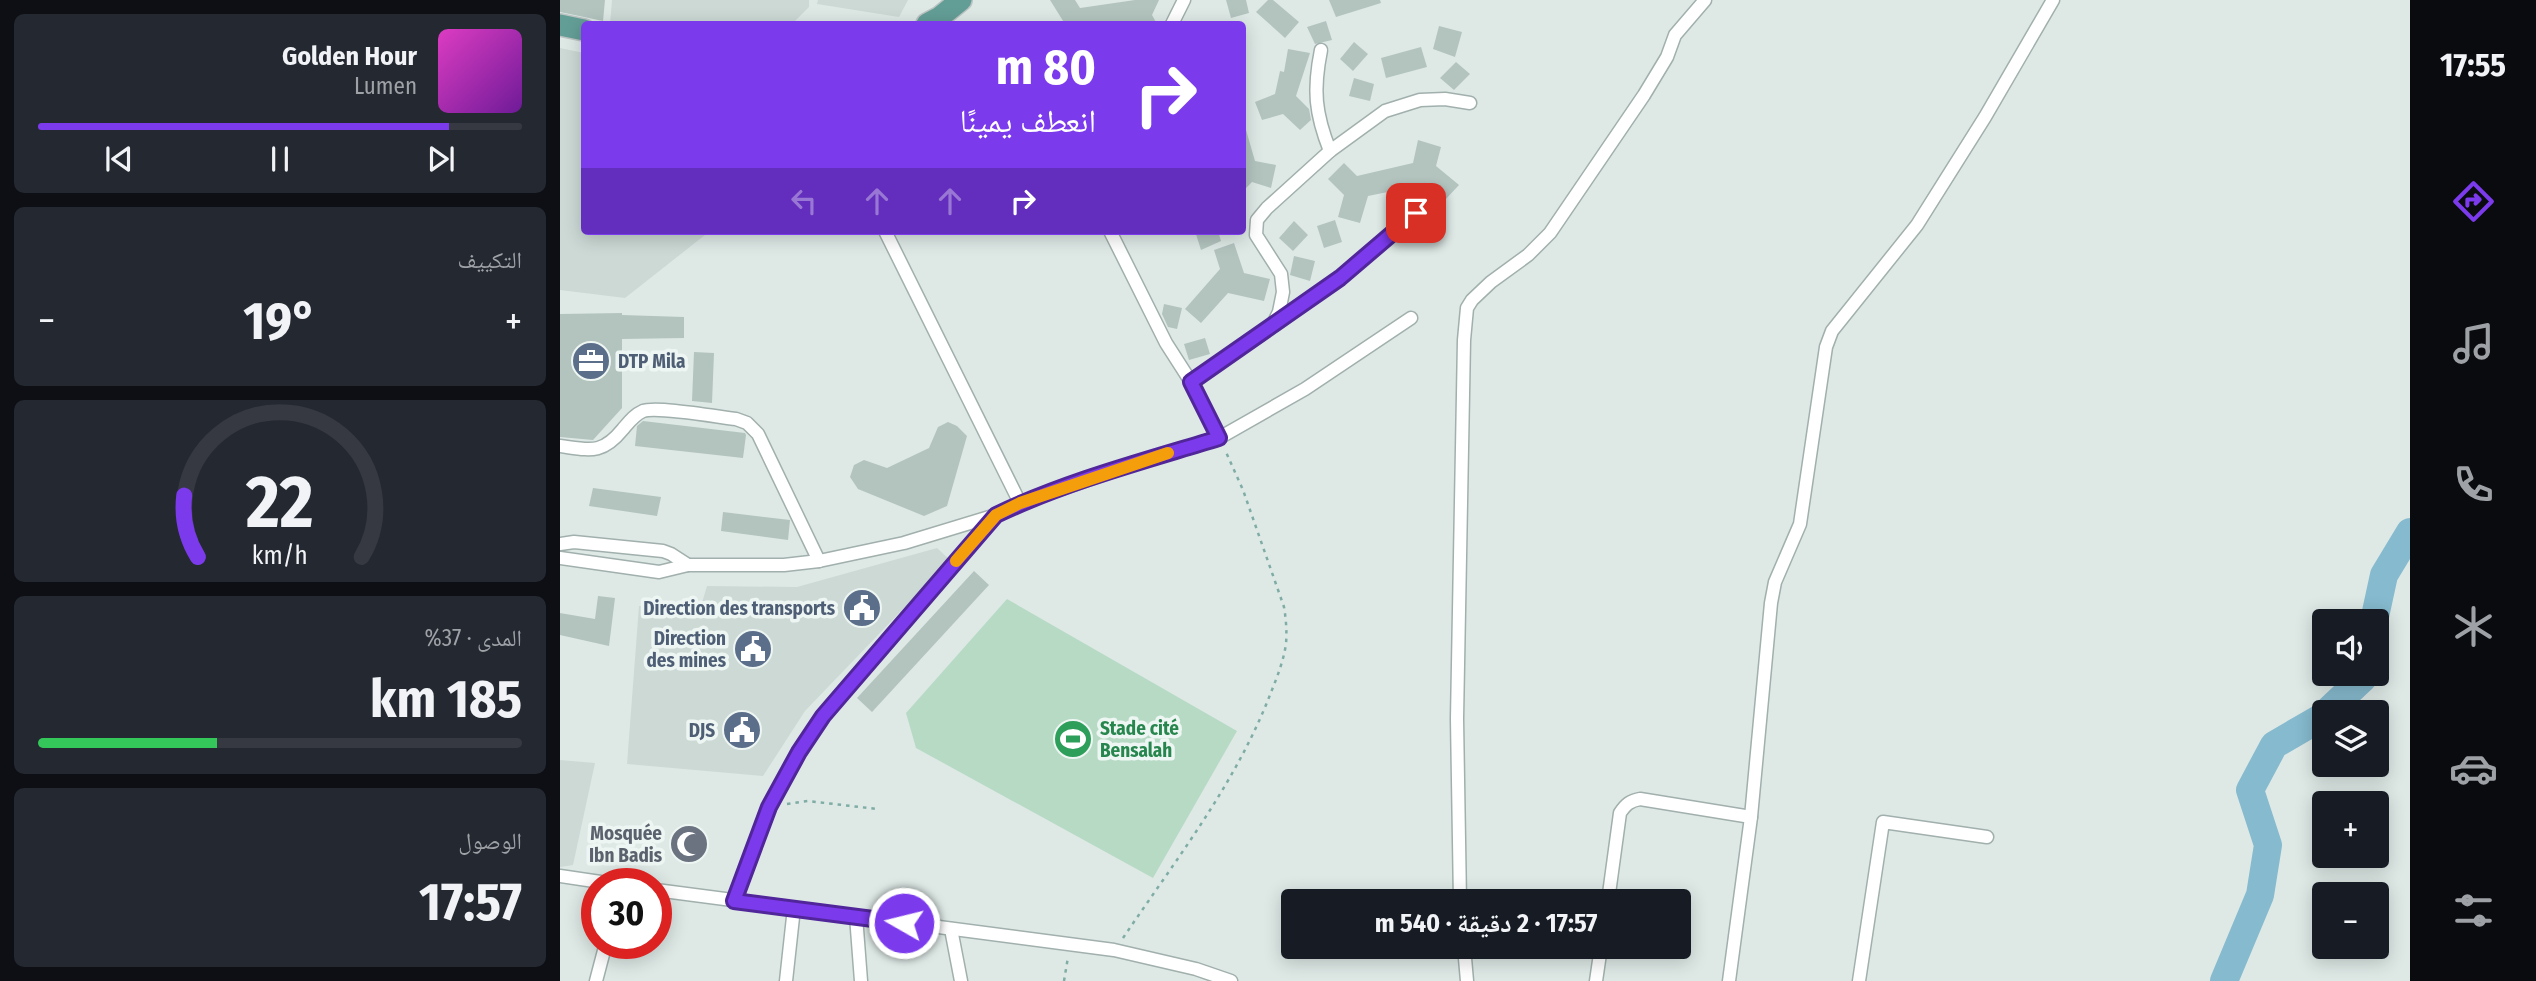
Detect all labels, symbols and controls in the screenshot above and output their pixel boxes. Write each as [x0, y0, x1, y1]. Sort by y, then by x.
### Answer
text: 80 m [996, 38, 1096, 97]
text: Golden Hour [282, 41, 417, 72]
text: 17:55 [2440, 46, 2506, 84]
icon: right [1120, 49, 1211, 140]
text: Lumen [354, 72, 417, 100]
text: انعطف يمينًا [959, 102, 1096, 140]
icon: previous [100, 140, 138, 178]
icon: pause [261, 140, 299, 178]
icon: next [422, 140, 460, 178]
icon: directions [2449, 177, 2498, 226]
icon: left [785, 182, 823, 220]
icon: ahead [858, 182, 896, 220]
icon: ahead [931, 182, 969, 220]
icon: right [1004, 182, 1042, 220]
pin [1386, 183, 1446, 243]
icon: arrive [1397, 194, 1435, 232]
text: التكييف [457, 246, 522, 274]
text: 19° [243, 290, 317, 353]
text: − [38, 298, 55, 344]
text: + [505, 298, 522, 344]
icon: music [2449, 319, 2498, 368]
office icon: DTP Mila [570, 340, 612, 382]
place label: DTP Mila [618, 350, 685, 373]
text: 22 [245, 459, 314, 546]
icon: phone [2449, 460, 2498, 509]
text: km/h [252, 540, 308, 570]
public building icon: Direction des transports [841, 587, 883, 629]
place label: Direction des transports [643, 597, 836, 620]
icon: climate [2449, 602, 2498, 651]
map controls [2312, 609, 2389, 959]
button: sound [2312, 609, 2389, 686]
text: المدى · 37% [425, 624, 522, 652]
place label: Direction des mines [646, 627, 727, 672]
public building icon: Direction des mines [732, 628, 774, 670]
text: 185 km [370, 668, 522, 731]
button: layers [2312, 700, 2389, 777]
public building icon: DJS [721, 709, 763, 751]
place label: Stade cité Bensalah [1100, 717, 1179, 762]
sports icon: Stade cité Bensalah [1052, 718, 1094, 760]
place label: DJS [689, 719, 715, 742]
icon: car [2449, 744, 2498, 793]
button: + [2312, 791, 2389, 868]
place label: Mosquée Ibn Badis [589, 822, 663, 867]
mosque icon: Mosquée Ibn Badis [668, 823, 710, 865]
text: الوصول [458, 827, 522, 855]
speed limit sign: 30 [581, 868, 672, 959]
text: 17:57 [419, 871, 522, 934]
button: − [2312, 882, 2389, 959]
position arrow [867, 886, 941, 960]
icon: filters [2449, 886, 2498, 935]
text: 17:57 · 2 دقيقة · 540 m [1375, 908, 1597, 939]

